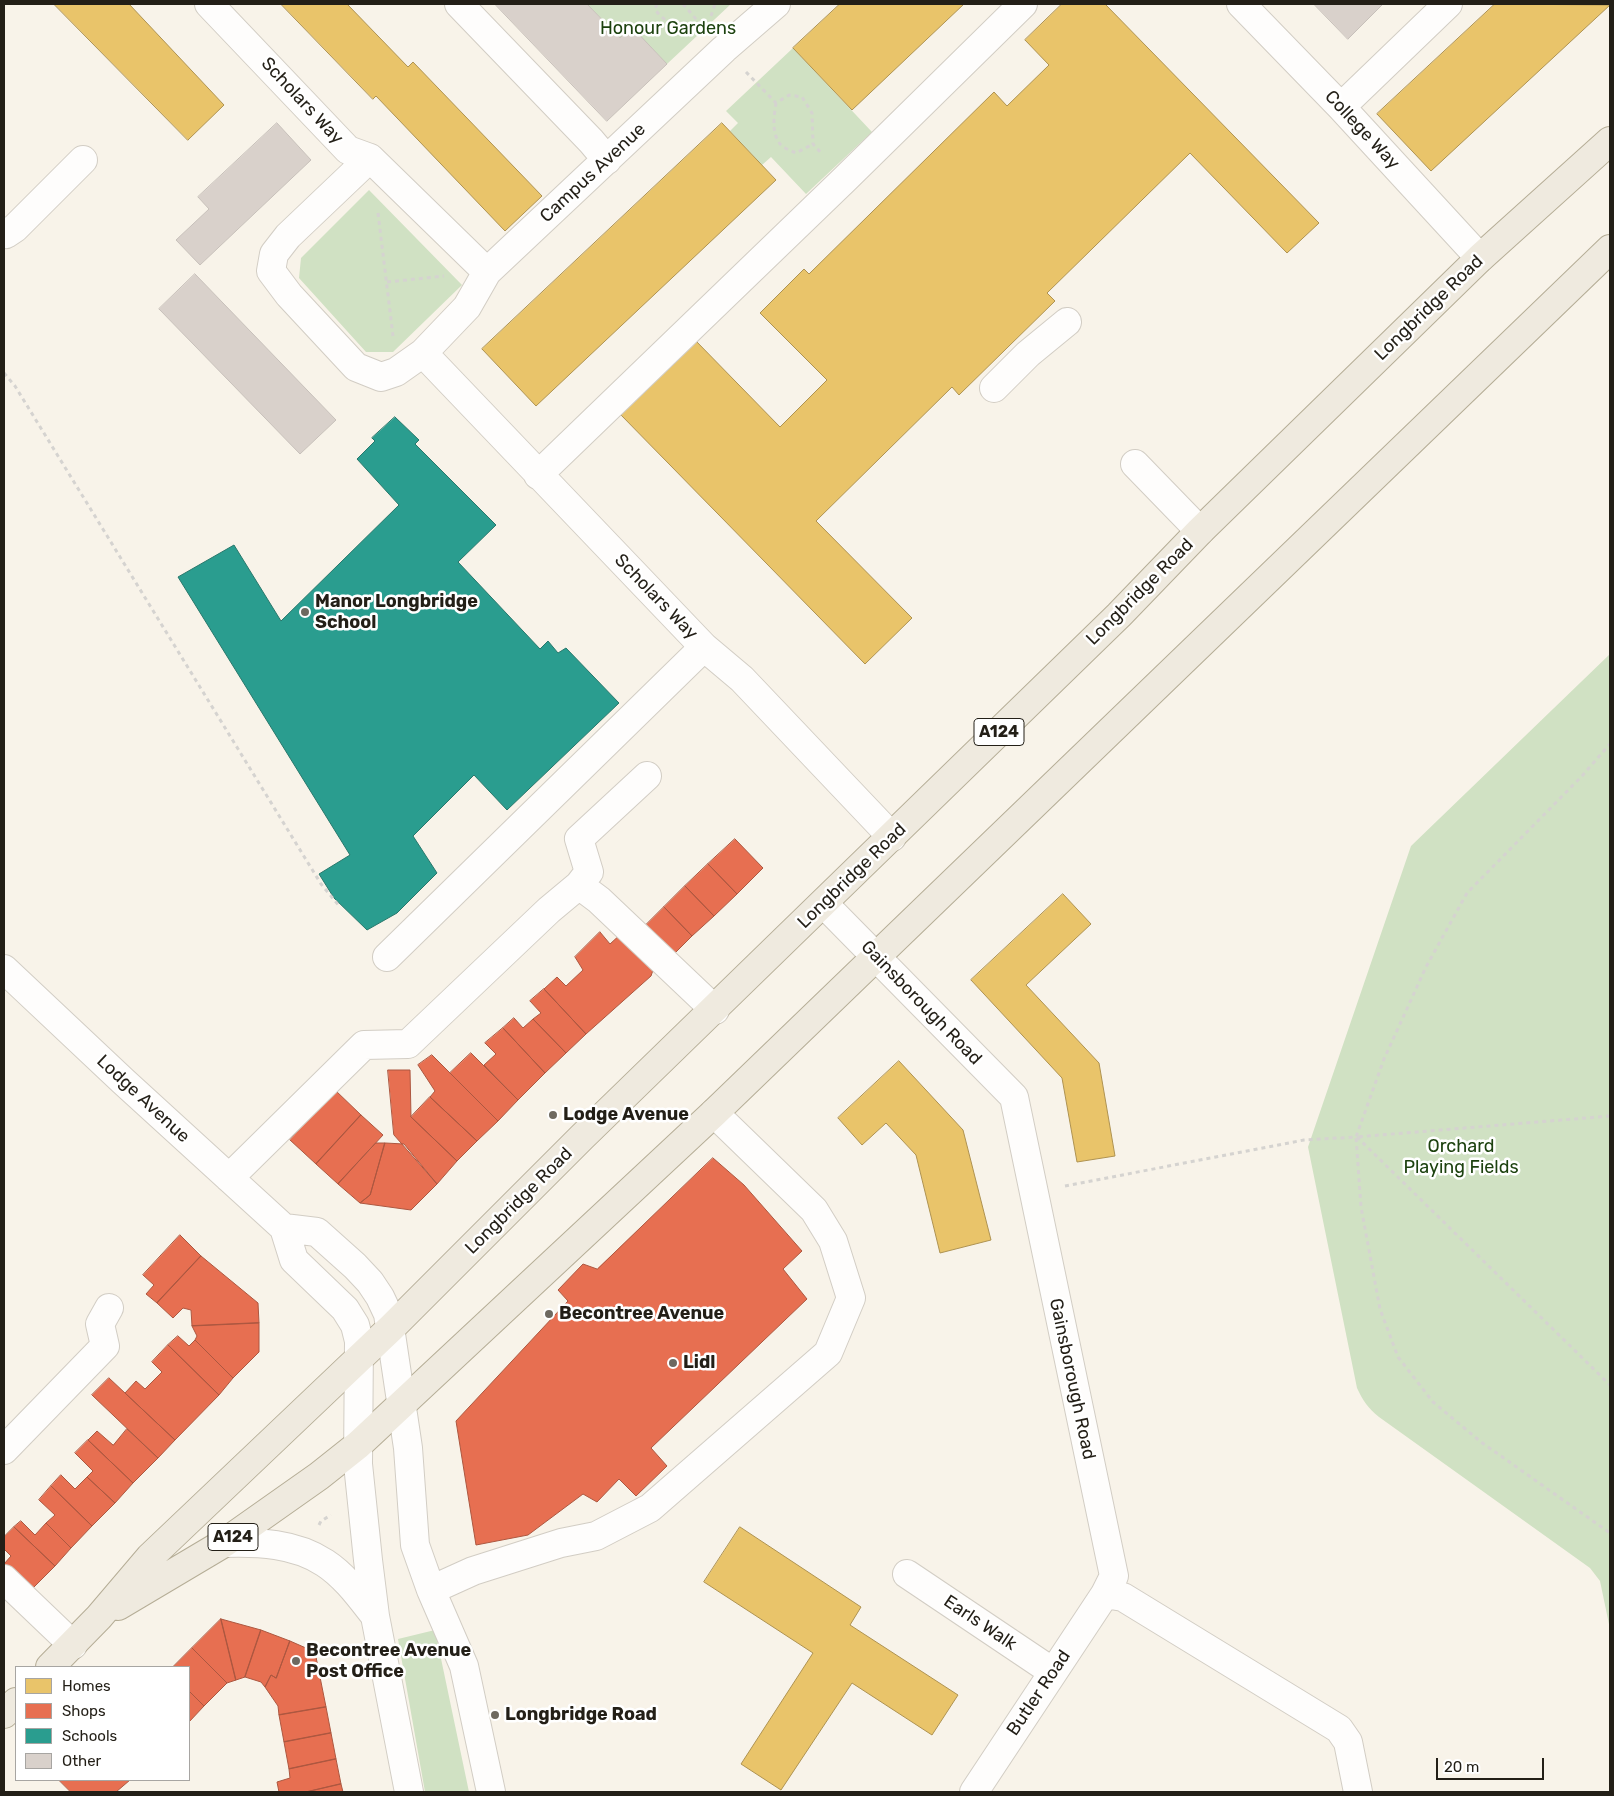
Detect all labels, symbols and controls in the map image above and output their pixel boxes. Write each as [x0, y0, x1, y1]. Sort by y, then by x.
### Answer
park label: Honour Gardens [600, 18, 736, 40]
street label: Scholars Way [256, 53, 348, 149]
street label: College Way [1320, 86, 1404, 174]
street label: Campus Avenue [536, 119, 650, 227]
street label: Longbridge Road [1370, 251, 1488, 365]
street label: Longbridge Road [1082, 534, 1198, 650]
street label: Scholars Way [610, 550, 702, 644]
place label: Manor Longbridge School [315, 591, 478, 634]
marker: Manor Longbridge School [299, 606, 311, 618]
road number: A124 [974, 719, 1024, 746]
street label: Longbridge Road [793, 819, 911, 933]
street label: Gainsborough Road [856, 936, 986, 1070]
street label: Lodge Avenue [92, 1050, 194, 1148]
place label: Lodge Avenue [563, 1104, 689, 1126]
marker: Lodge Avenue [547, 1109, 559, 1121]
park label: Orchard Playing Fields [1403, 1136, 1519, 1178]
street label: Longbridge Road [461, 1143, 577, 1259]
street label: Gainsborough Road [1044, 1296, 1100, 1462]
place label: Becontree Avenue [559, 1303, 724, 1325]
marker: Becontree Avenue [543, 1308, 555, 1320]
place label: Lidl [683, 1352, 715, 1374]
marker: Lidl [667, 1357, 679, 1369]
road number: A124 [208, 1524, 258, 1550]
street label: Earls Walk [939, 1591, 1021, 1655]
place label: Becontree Avenue Post Office [306, 1640, 471, 1682]
street label: Butler Road [1003, 1646, 1075, 1740]
marker: Becontree Avenue Post Office [290, 1655, 302, 1667]
legend [15, 1666, 190, 1781]
text: Homes [62, 1677, 111, 1695]
text: Shops [62, 1702, 106, 1720]
place label: Longbridge Road [505, 1704, 657, 1726]
marker: Longbridge Road [489, 1709, 501, 1721]
text: Schools [62, 1727, 117, 1745]
scale bar [1439, 1748, 1546, 1780]
text: Other [62, 1752, 101, 1770]
text: 20 m [1444, 1758, 1479, 1776]

